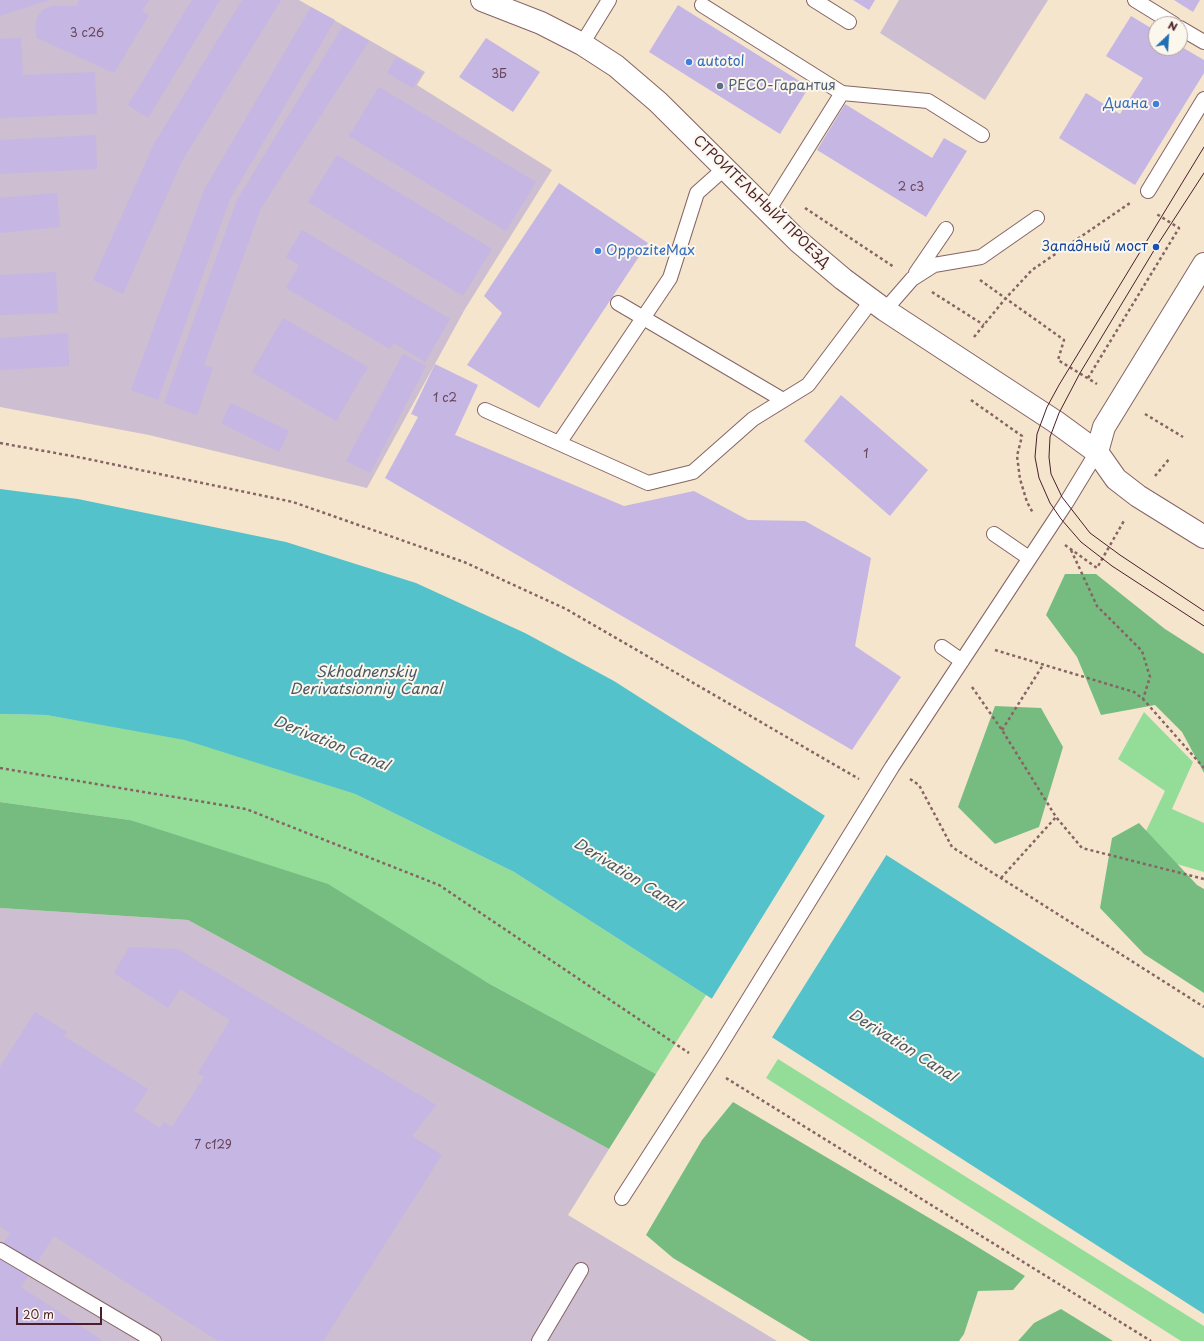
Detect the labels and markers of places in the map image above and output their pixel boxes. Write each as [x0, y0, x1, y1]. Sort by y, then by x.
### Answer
place label: autotol [697, 54, 745, 70]
marker: autotol [684, 57, 694, 67]
place label: РЕСО-Гарантия [728, 78, 836, 94]
marker: РЕСО-Гарантия [715, 81, 725, 91]
place label: Диана [1103, 96, 1148, 112]
marker: Диана [1151, 99, 1161, 109]
place label: Западный мост [1042, 239, 1148, 255]
marker: Западный мост [1151, 242, 1161, 252]
place label: OppoziteMax [606, 243, 695, 259]
marker: OppoziteMax [593, 246, 603, 256]

